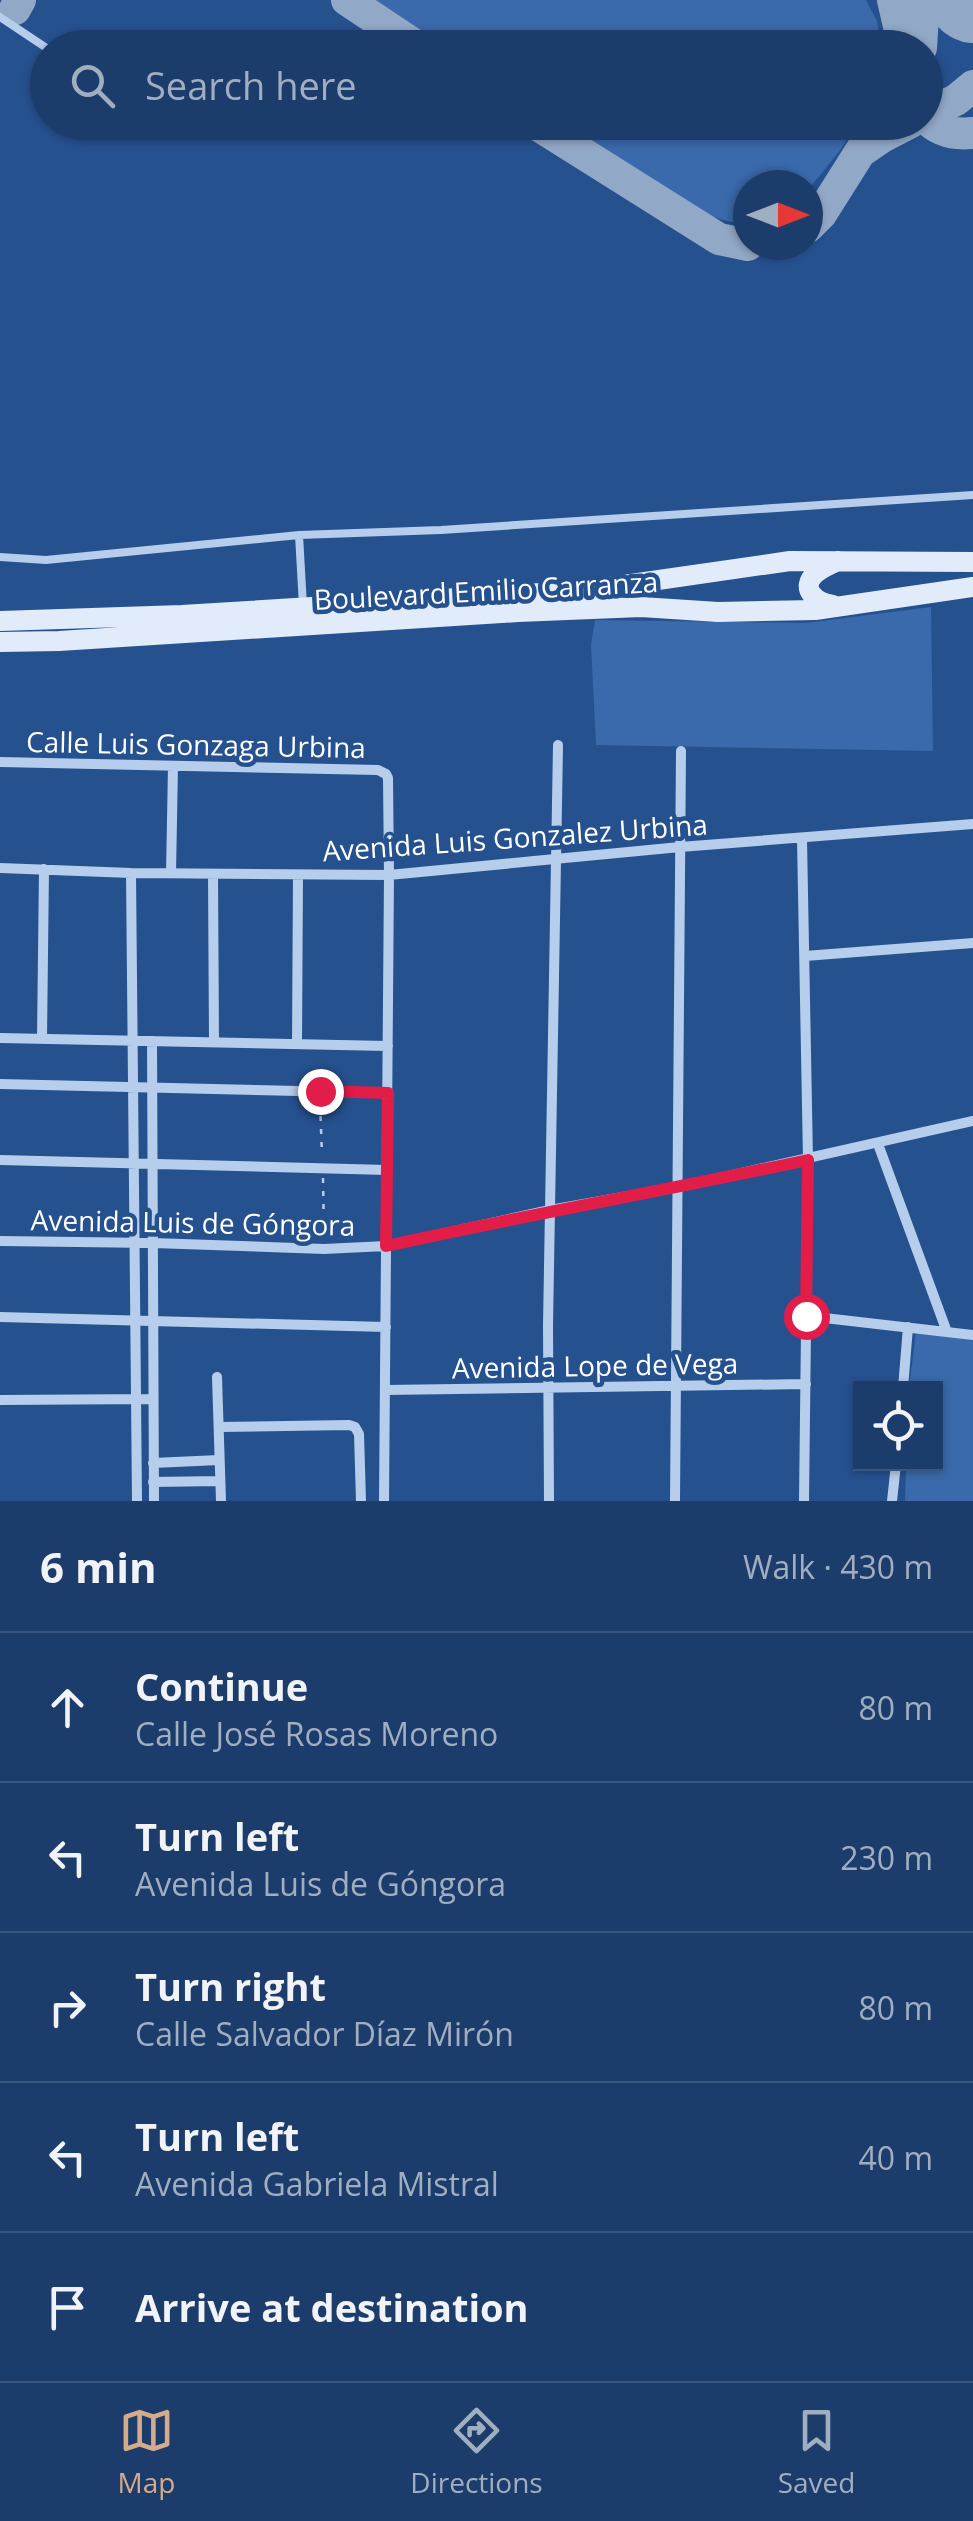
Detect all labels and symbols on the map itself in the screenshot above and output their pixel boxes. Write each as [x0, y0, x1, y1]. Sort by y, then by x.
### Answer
north arrow [733, 170, 823, 260]
street label: Boulevard Emilio Carranza [313, 562, 659, 618]
street label: Calle Luis Gonzaga Urbina [26, 722, 366, 766]
street label: Avenida Luis Gonzalez Urbina [321, 805, 709, 869]
route end [298, 1069, 344, 1115]
street label: Avenida Luis de Góngora [30, 1200, 356, 1244]
route start [784, 1294, 830, 1340]
street label: Avenida Lope de Vega [451, 1344, 739, 1386]

